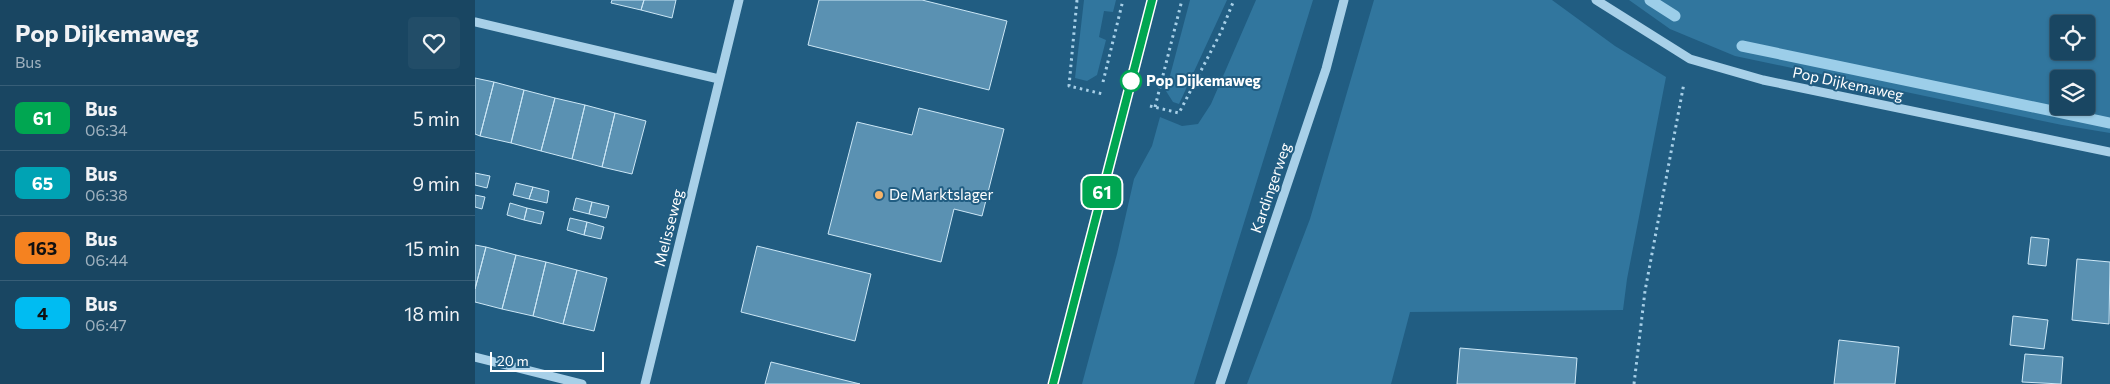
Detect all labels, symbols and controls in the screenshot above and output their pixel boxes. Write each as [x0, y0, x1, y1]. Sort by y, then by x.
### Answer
map controls [2050, 15, 2095, 115]
button: locate [2050, 15, 2095, 60]
button: heart [408, 17, 460, 69]
text: Pop Dijkemaweg [15, 18, 199, 47]
text: Bus [15, 52, 42, 71]
street label: Pop Dijkemaweg [1791, 62, 1905, 104]
marker: Pop Dijkemaweg [1120, 70, 1142, 92]
button: layers [2050, 70, 2095, 115]
place label: Pop Dijkemaweg [1146, 71, 1261, 89]
text: Bus [85, 97, 117, 120]
text: 61 [33, 107, 52, 129]
text: 5 min [413, 107, 460, 130]
text: 06:34 [85, 120, 128, 139]
street label: Kardingerweg [1246, 140, 1294, 235]
text: Bus [85, 162, 117, 185]
text: 65 [32, 172, 53, 194]
text: 9 min [412, 172, 460, 195]
line badge: 61 [1079, 176, 1125, 208]
text: 61 [1092, 181, 1112, 203]
text: 06:38 [85, 185, 128, 204]
place label: De Marktslager [889, 185, 994, 203]
street label: Melisseweg [650, 187, 686, 268]
marker: De Marktslager [873, 189, 885, 201]
text: Bus [85, 227, 117, 250]
text: 163 [28, 237, 57, 259]
text: 15 min [405, 237, 460, 260]
text: 06:44 [85, 250, 128, 269]
text: Bus [85, 292, 117, 315]
text: 4 [37, 302, 48, 324]
text: 18 min [404, 302, 460, 325]
text: 06:47 [85, 315, 127, 334]
scale bar [490, 349, 604, 372]
text: 20 m [497, 352, 529, 369]

